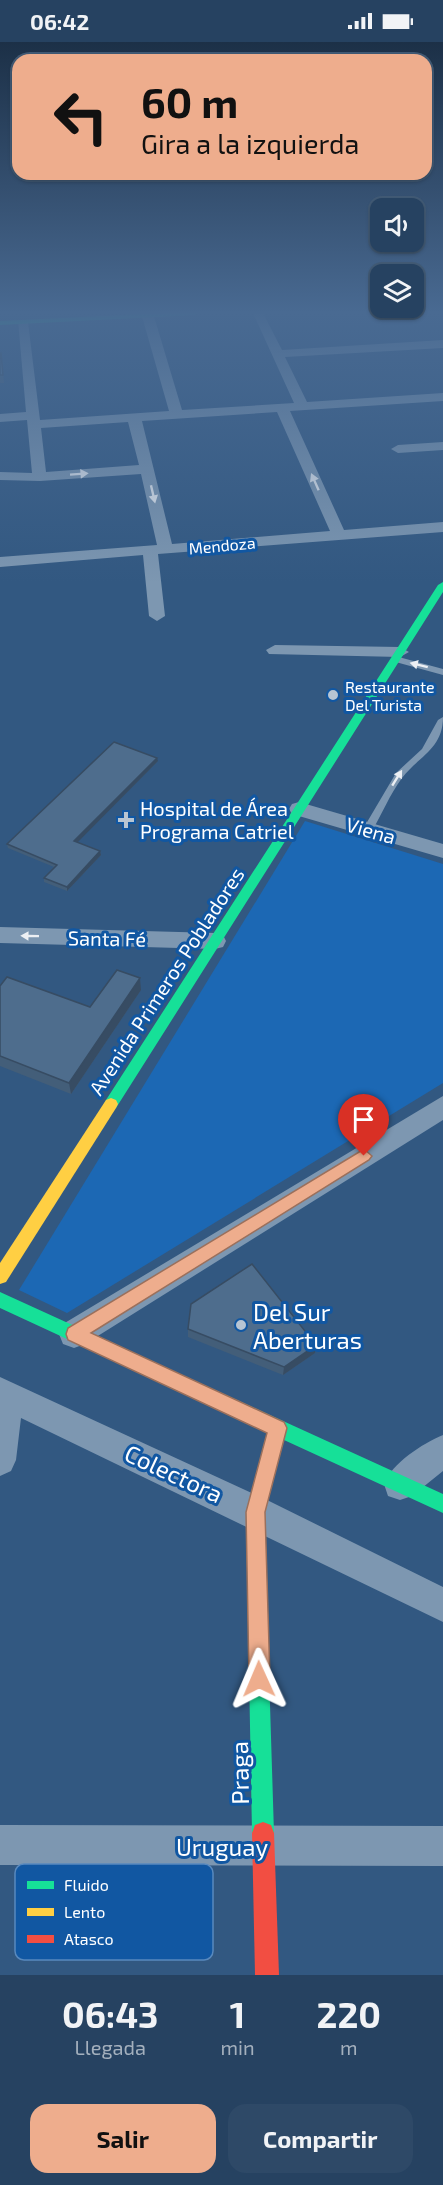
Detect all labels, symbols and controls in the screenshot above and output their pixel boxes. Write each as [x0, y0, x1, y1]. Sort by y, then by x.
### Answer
text: 06:42 [30, 8, 89, 34]
text: 60 m [141, 76, 238, 126]
icon: left [42, 78, 120, 156]
text: Gira a la izquierda [141, 127, 359, 159]
map controls [370, 198, 424, 318]
button: sound [370, 198, 424, 252]
button: layers [370, 264, 424, 318]
one-way arrow [70, 469, 89, 479]
one-way arrow [310, 473, 320, 491]
one-way arrow [148, 485, 158, 504]
street label: Mendoza [188, 533, 256, 557]
one-way arrow [410, 660, 428, 670]
place label: Restaurante Del Turista [345, 677, 435, 714]
marker: Restaurante Del Turista [326, 688, 340, 702]
one-way arrow [392, 770, 403, 787]
place label: Hospital de Área Programa Catriel [140, 796, 294, 843]
marker: Hospital de Área Programa Catriel [117, 811, 135, 829]
street label: Viena [343, 812, 399, 848]
street label: Avenida Primeros Pobladores [83, 863, 249, 1099]
street label: Santa Fé [68, 925, 146, 951]
one-way arrow [21, 931, 40, 941]
pin [338, 1094, 389, 1156]
icon: arrive [347, 1103, 380, 1136]
place label: Del Sur Aberturas [253, 1297, 362, 1354]
marker: Del Sur Aberturas [234, 1318, 248, 1332]
street label: Colectora [120, 1438, 228, 1508]
position arrow [227, 1647, 291, 1711]
street label: Praga [224, 1741, 254, 1805]
street label: Uruguay [176, 1832, 268, 1861]
legend [15, 1864, 213, 1960]
text: Fluido [64, 1875, 109, 1894]
text: Lento [64, 1902, 105, 1921]
text: Atasco [64, 1929, 114, 1948]
text: 06:43 [62, 1992, 159, 2035]
text: 1 [230, 1992, 245, 2035]
text: 220 [316, 1992, 381, 2035]
text: Llegada [74, 2035, 146, 2059]
text: min [220, 2035, 255, 2059]
text: m [340, 2035, 358, 2059]
button: Salir [30, 2104, 216, 2173]
button: Compartir [228, 2104, 413, 2173]

